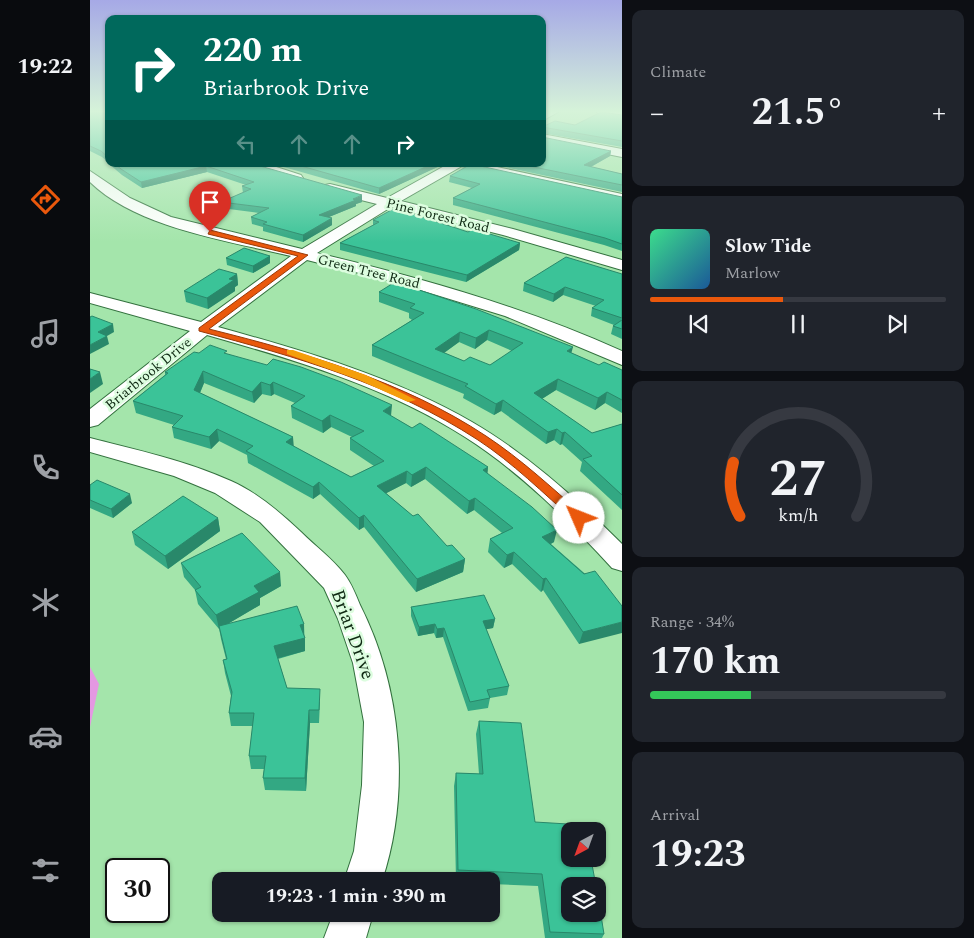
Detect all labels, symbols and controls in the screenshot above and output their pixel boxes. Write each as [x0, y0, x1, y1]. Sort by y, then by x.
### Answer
text: 220 m [203, 24, 302, 77]
icon: right [120, 35, 185, 100]
text: 19:22 [17, 50, 73, 83]
text: Climate [650, 60, 706, 84]
text: Briarbrook Drive [203, 72, 369, 105]
text: 21.5° [751, 84, 845, 142]
text: − [650, 92, 664, 135]
text: + [932, 92, 946, 135]
icon: left [232, 130, 260, 158]
icon: ahead [285, 130, 313, 158]
icon: ahead [338, 130, 366, 158]
icon: right [391, 130, 419, 158]
pin [189, 181, 231, 232]
icon: directions [28, 182, 63, 217]
icon: arrive [196, 188, 224, 216]
street label: Pine Forest Road [384, 193, 492, 239]
text: Slow Tide [725, 232, 811, 261]
street label: Green Tree Road [316, 249, 422, 294]
text: Marlow [725, 261, 780, 285]
icon: previous [685, 310, 713, 338]
icon: pause [784, 310, 812, 338]
icon: next [883, 310, 911, 338]
icon: music [28, 316, 63, 351]
street label: Briarbrook Drive [101, 332, 196, 415]
text: 27 [769, 440, 827, 519]
icon: phone [28, 450, 63, 485]
position arrow [552, 491, 604, 543]
text: km/h [778, 502, 818, 529]
icon: climate [28, 585, 63, 620]
street label: Briar Drive [323, 585, 382, 684]
text: Range · 34% [650, 610, 734, 634]
text: 170 km [650, 633, 781, 691]
icon: car [28, 719, 63, 754]
text: Arrival [650, 803, 700, 827]
north arrow [561, 822, 606, 868]
map controls [561, 822, 606, 922]
text: 19:23 [650, 826, 745, 884]
icon: filters [28, 853, 63, 888]
speed limit sign: 30 [105, 858, 170, 923]
button: layers [561, 877, 606, 922]
text: 19:23 · 1 min · 390 m [266, 882, 446, 911]

